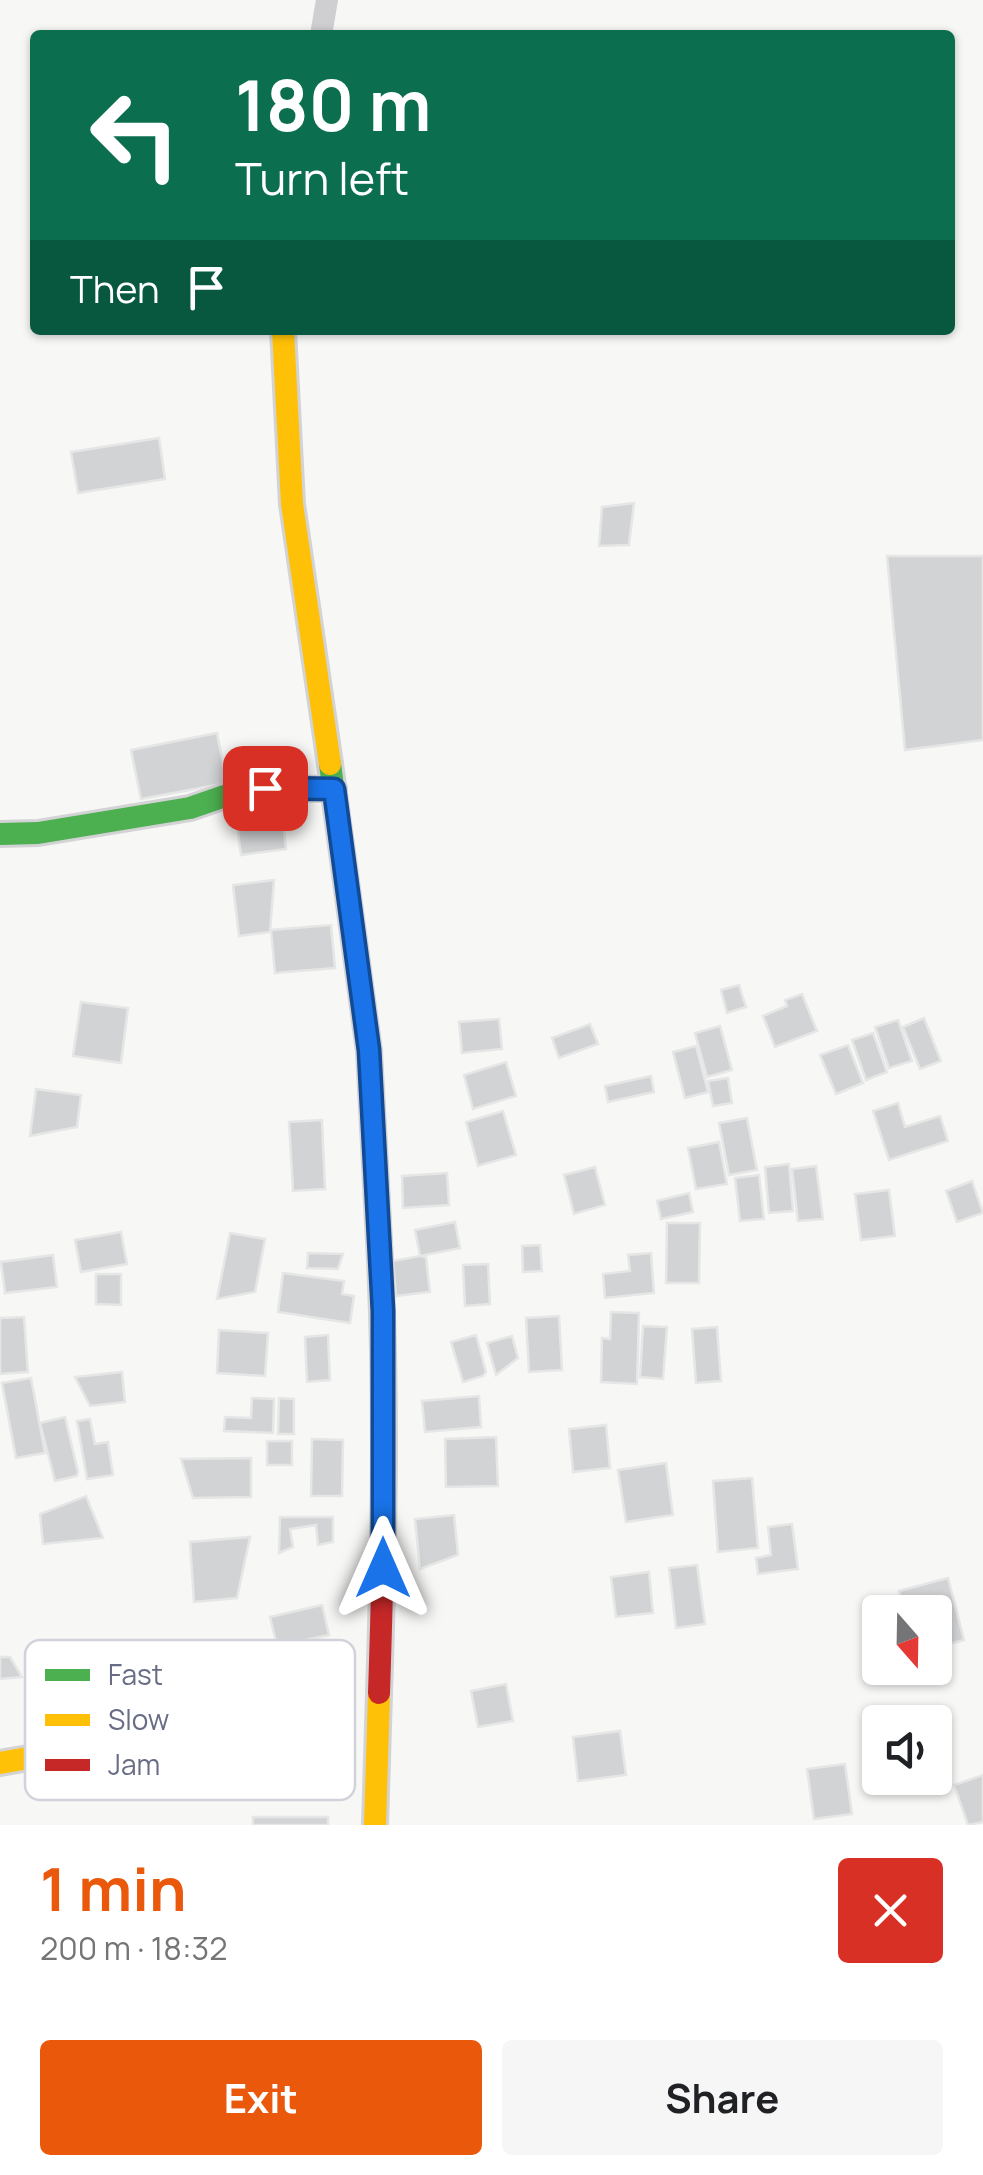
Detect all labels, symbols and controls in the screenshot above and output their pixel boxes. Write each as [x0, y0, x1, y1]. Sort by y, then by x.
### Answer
text: 180 m [235, 56, 432, 152]
icon: left [70, 70, 200, 200]
text: Turn left [235, 147, 409, 209]
icon: arrive [179, 260, 234, 315]
text: Then [70, 262, 159, 314]
pin [223, 746, 308, 831]
icon: arrive [238, 761, 293, 816]
position arrow [331, 1516, 435, 1620]
north arrow [862, 1595, 952, 1685]
map controls [862, 1595, 952, 1795]
legend [25, 1640, 355, 1800]
text: Fast [108, 1655, 163, 1693]
text: Slow [108, 1700, 169, 1738]
button: sound [862, 1705, 952, 1795]
text: Jam [108, 1745, 160, 1783]
text: 1 min [40, 1847, 187, 1929]
button: close [838, 1858, 943, 1963]
text: 200 m · 18:32 [40, 1926, 227, 1970]
button: Exit [40, 2040, 482, 2155]
button: Share [502, 2040, 943, 2155]

